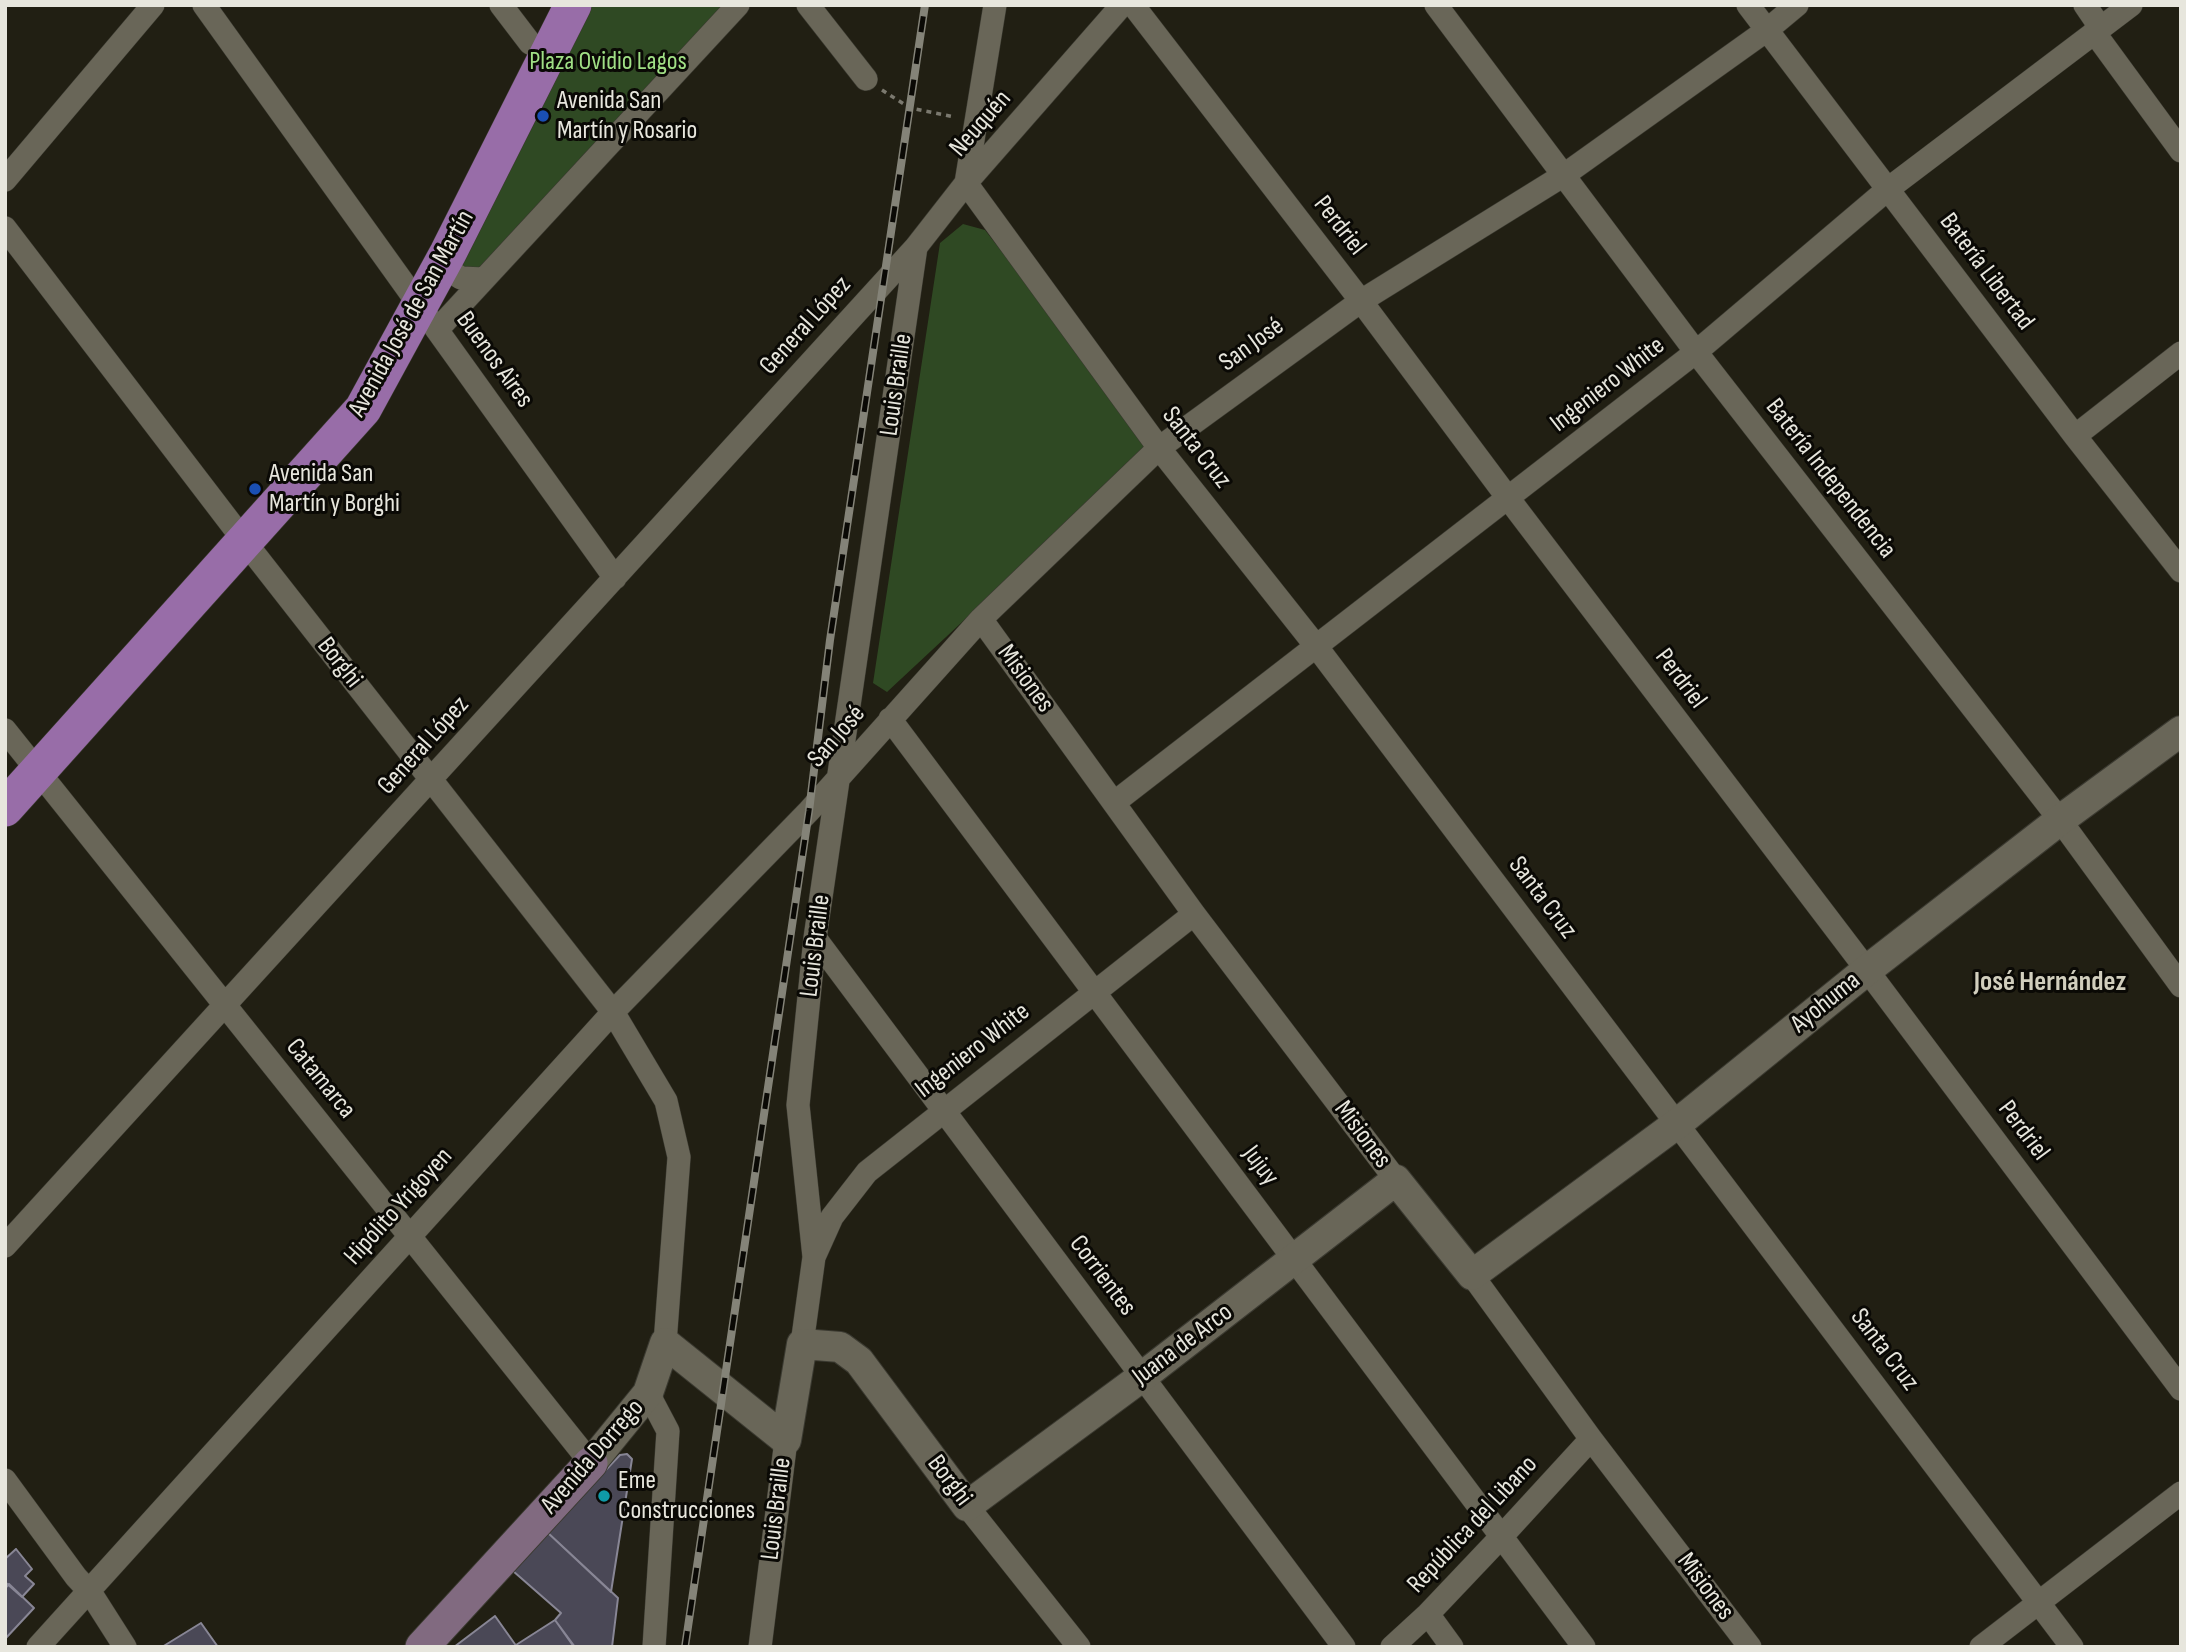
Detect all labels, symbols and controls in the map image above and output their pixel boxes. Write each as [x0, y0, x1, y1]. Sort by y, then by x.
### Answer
park label: Plaza Ovidio Lagos [529, 46, 687, 78]
street label: Neuquén [944, 84, 1018, 164]
place label: Avenida San Martín y Rosario [557, 85, 697, 146]
marker: Avenida San Martín y Rosario [535, 108, 551, 124]
street label: Perdriel [1306, 190, 1372, 262]
street label: Avenida José de San Martín [342, 205, 482, 423]
street label: Batería Libertad [1932, 207, 2040, 337]
street label: General López [754, 270, 858, 382]
street label: Buenos Aires [449, 306, 539, 414]
street label: San José [1214, 311, 1290, 379]
street label: Ingeniero White [1545, 331, 1671, 439]
street label: Louis Braille [874, 332, 920, 438]
street label: Batería Independencia [1758, 393, 1902, 565]
street label: Santa Cruz [1155, 401, 1237, 495]
place label: Avenida San Martín y Borghi [269, 458, 400, 520]
marker: Avenida San Martín y Borghi [247, 481, 263, 497]
street label: Borghi [310, 632, 368, 694]
street label: Misiones [990, 639, 1060, 719]
street label: Perdriel [1647, 643, 1713, 715]
street label: General López [372, 690, 476, 802]
street label: San José [802, 699, 872, 775]
street label: Santa Cruz [1501, 851, 1583, 945]
street label: Louis Braille [794, 893, 838, 999]
street label: Ayohuma [1785, 966, 1867, 1040]
district label: José Hernández [1974, 966, 2126, 1000]
street label: Ingeniero White [910, 997, 1036, 1105]
street label: Catamarca [278, 1033, 362, 1125]
street label: Misiones [1327, 1095, 1397, 1175]
street label: Perdriel [1990, 1095, 2056, 1167]
street label: Jujuy [1235, 1140, 1285, 1192]
street label: Hipólito Yrigoyen [338, 1142, 460, 1272]
street label: Corrientes [1062, 1230, 1142, 1322]
street label: Juana de Arco [1127, 1297, 1239, 1393]
street label: Santa Cruz [1843, 1303, 1925, 1397]
street label: Avenida Dorrego [535, 1393, 651, 1521]
street label: Borghi [920, 1449, 978, 1513]
street label: República del Libano [1401, 1450, 1545, 1600]
street label: Louis Braille [755, 1456, 799, 1562]
place label: Eme Construcciones [618, 1465, 755, 1526]
marker: Eme Construcciones [596, 1488, 612, 1504]
street label: Misiones [1670, 1547, 1740, 1627]

